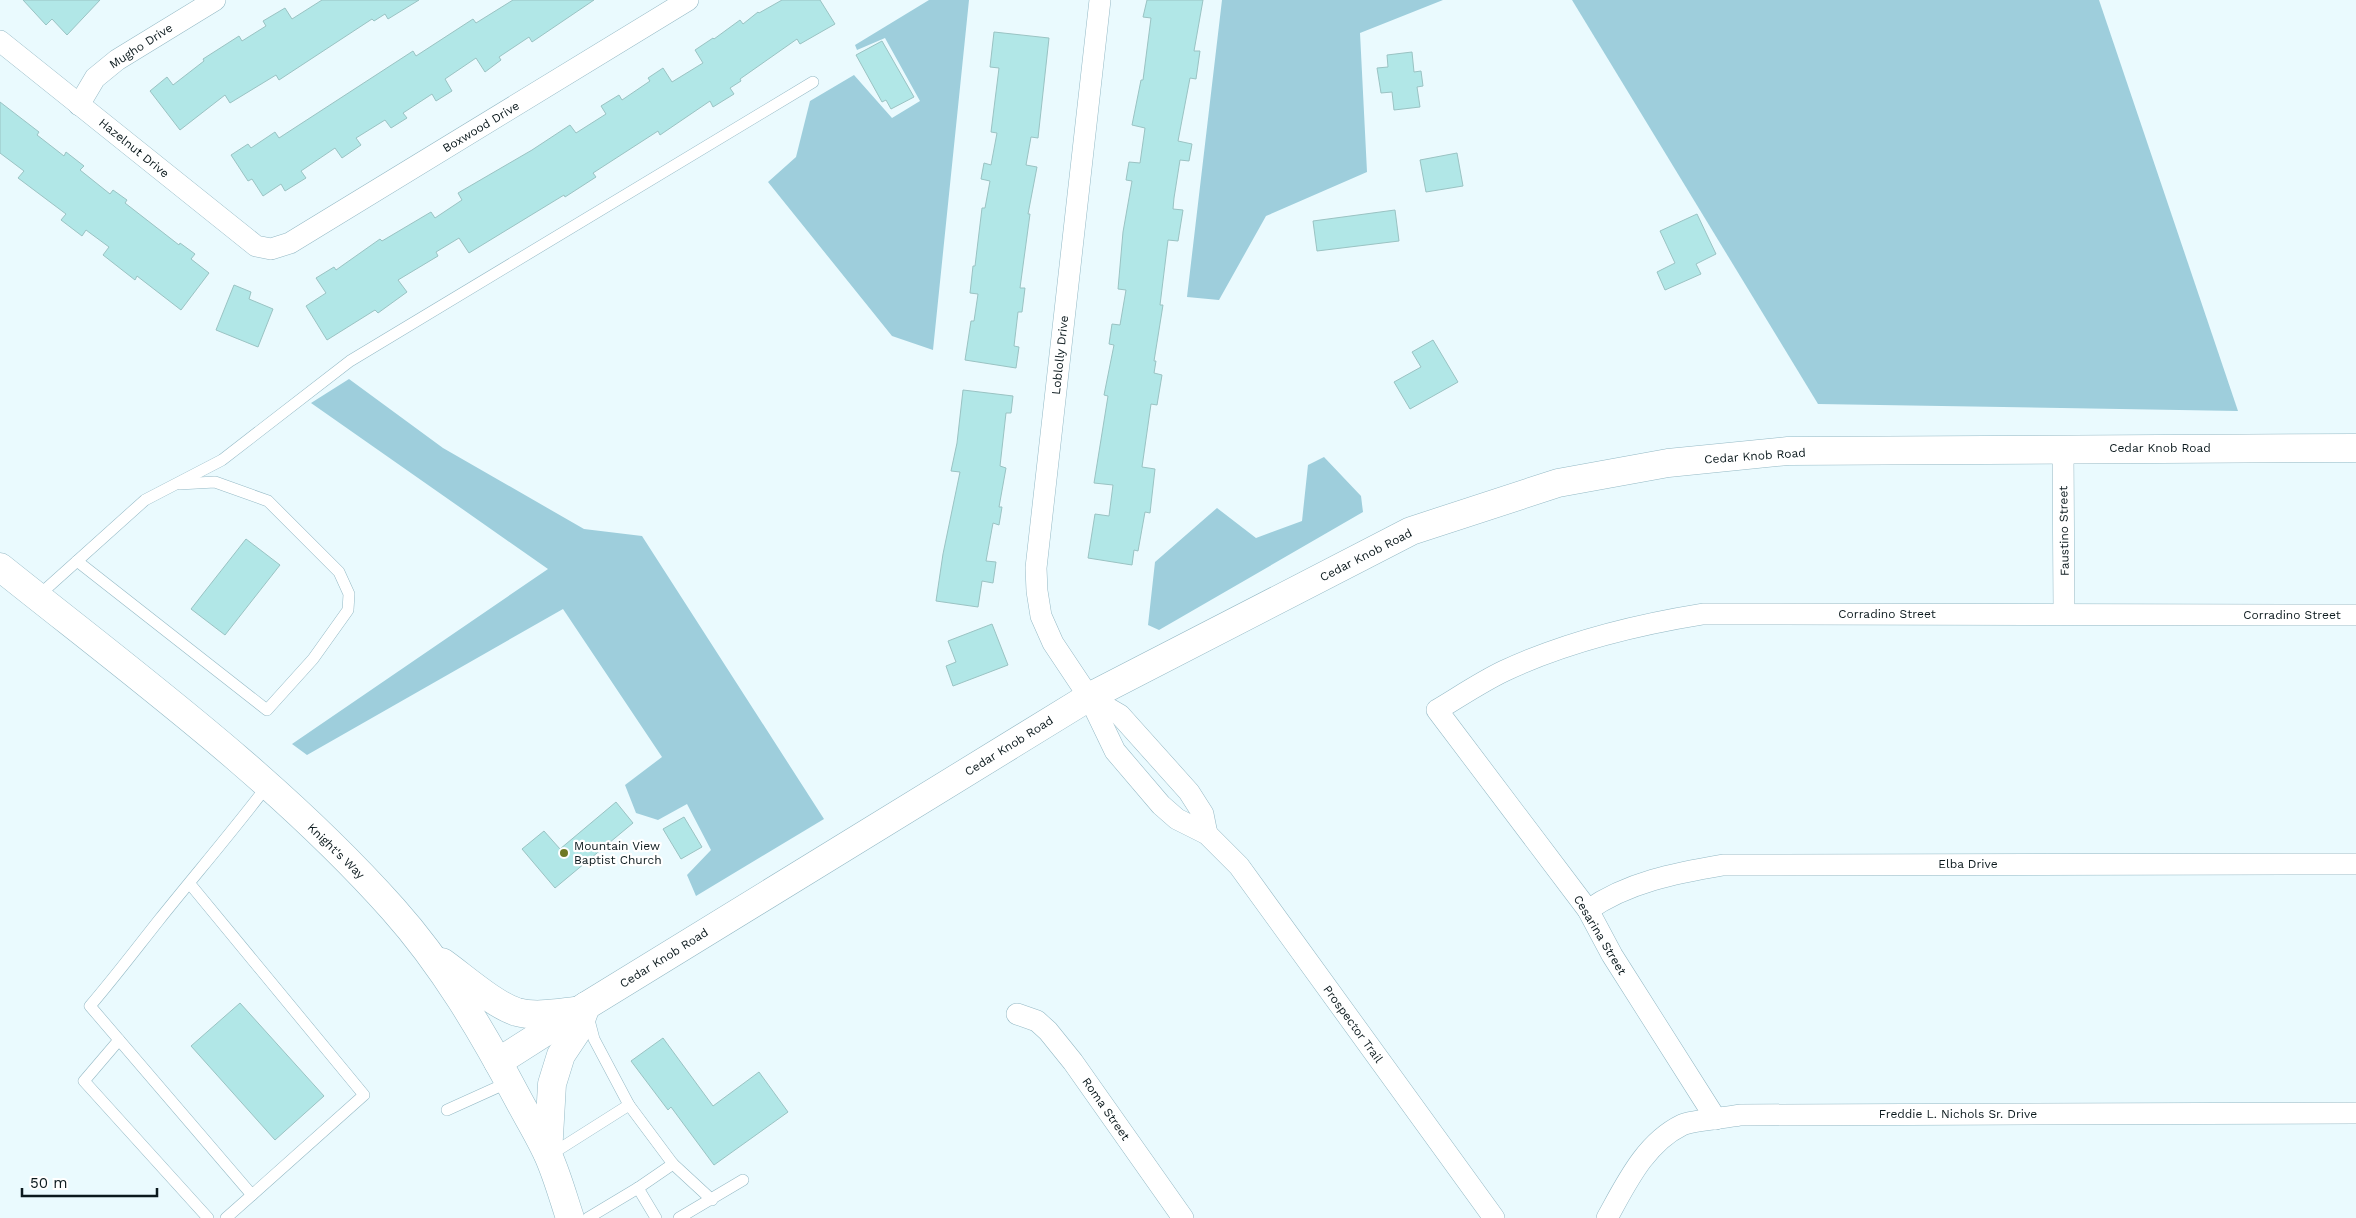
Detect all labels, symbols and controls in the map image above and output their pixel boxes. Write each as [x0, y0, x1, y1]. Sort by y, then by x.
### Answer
street label: Mugho Drive [107, 20, 175, 72]
street label: Boxwood Drive [440, 99, 522, 155]
street label: Hazelnut Drive [96, 115, 172, 181]
street label: Loblolly Drive [1049, 315, 1071, 395]
street label: Cedar Knob Road [2109, 441, 2211, 455]
street label: Cedar Knob Road [1704, 445, 1806, 467]
street label: Faustino Street [2056, 486, 2072, 576]
street label: Cedar Knob Road [1318, 526, 1414, 584]
street label: Corradino Street [1838, 607, 1936, 621]
street label: Corradino Street [2243, 608, 2341, 622]
street label: Cedar Knob Road [962, 713, 1056, 779]
street label: Knight's Way [305, 820, 368, 882]
place label: Mountain View Baptist Church [574, 839, 662, 867]
marker: Mountain View Baptist Church [558, 847, 570, 859]
street label: Elba Drive [1938, 857, 1998, 871]
street label: Cesarina Street [1571, 893, 1629, 977]
street label: Cedar Knob Road [617, 925, 711, 991]
street label: Prospector Trail [1320, 983, 1386, 1066]
street label: Roma Street [1079, 1075, 1133, 1143]
street label: Freddie L. Nichols Sr. Drive [1879, 1107, 2037, 1121]
scale bar [22, 1166, 158, 1198]
text: 50 m [30, 1174, 67, 1192]

